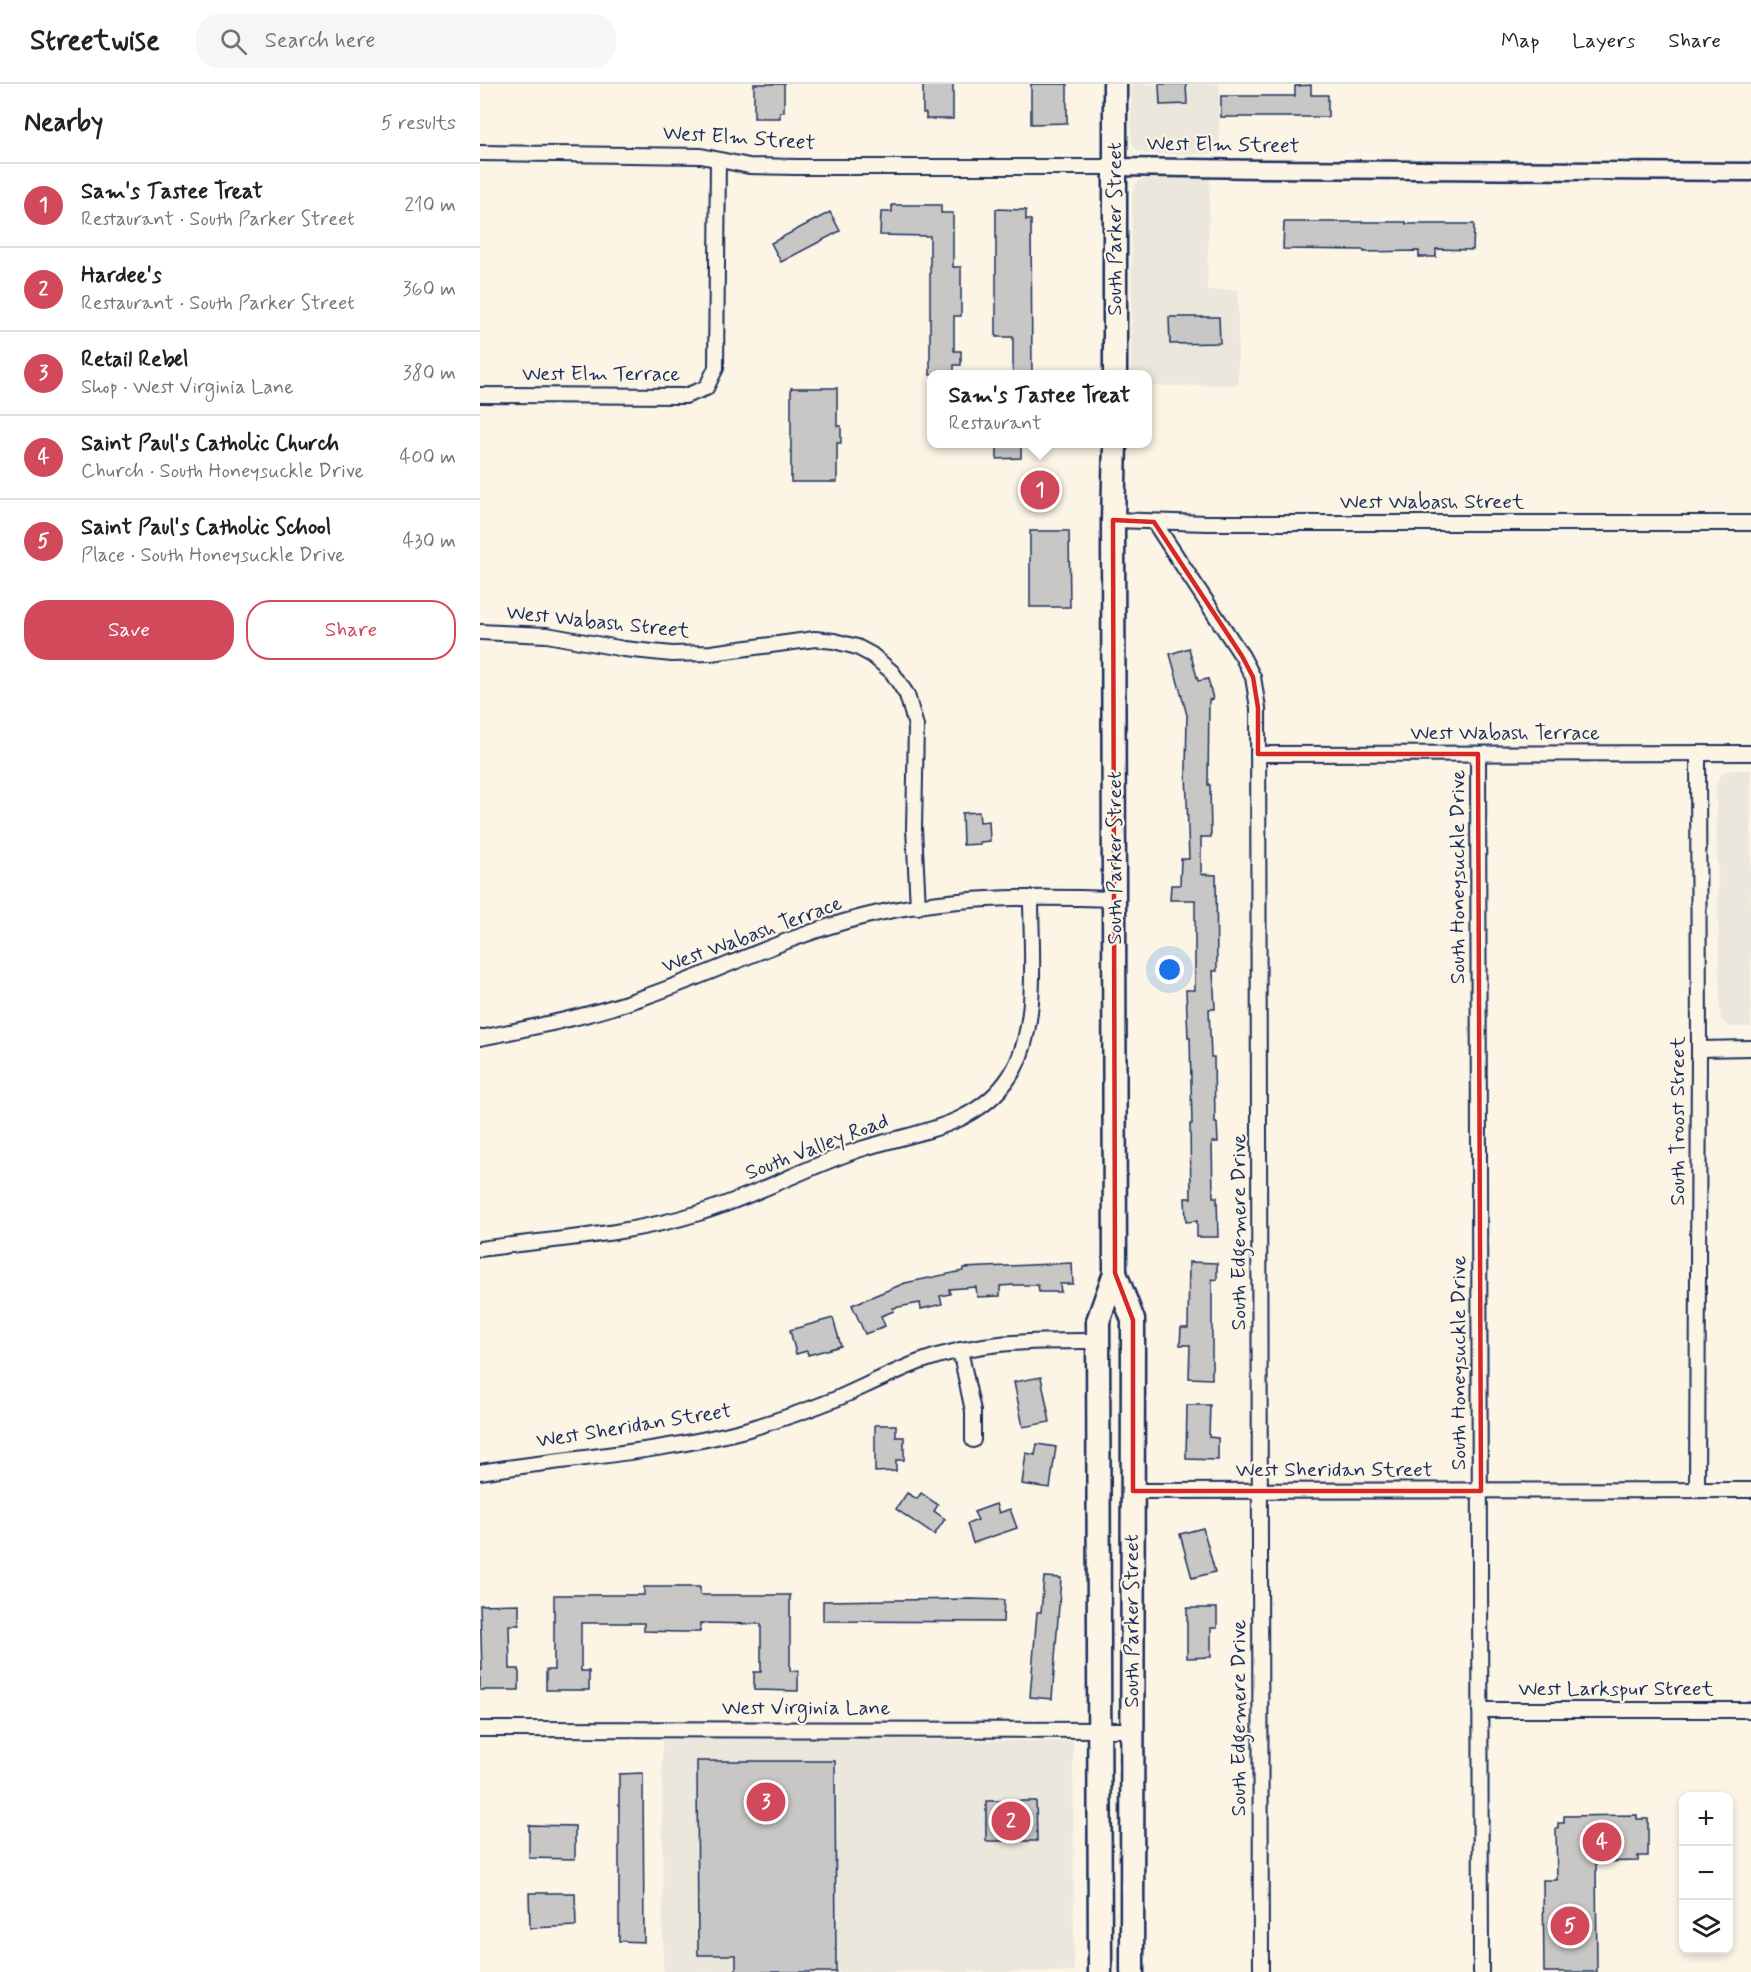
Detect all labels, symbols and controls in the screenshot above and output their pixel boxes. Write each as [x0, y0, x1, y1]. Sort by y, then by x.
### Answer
search box [196, 14, 616, 68]
text: Streetwise [30, 23, 160, 60]
icon: search [217, 25, 250, 58]
text: Search here [265, 27, 375, 55]
text: Map [1501, 27, 1539, 55]
text: Layers [1572, 27, 1635, 55]
text: Share [1668, 27, 1721, 55]
text: Nearby [24, 106, 103, 140]
text: 5 results [381, 110, 456, 137]
street label: West Elm Street [662, 119, 816, 157]
street label: West Elm Street [1146, 130, 1300, 160]
street label: South Parker Street [1101, 142, 1129, 316]
text: Sam's Tastee Treat [81, 178, 263, 206]
text: 1 [39, 192, 48, 219]
text: 210 m [404, 192, 456, 219]
text: Restaurant · South Parker Street [81, 206, 355, 233]
text: Hardee's [81, 262, 162, 290]
text: 2 [39, 276, 48, 303]
text: 360 m [403, 276, 456, 303]
text: Restaurant · South Parker Street [81, 290, 355, 317]
text: Retail Rebel [81, 346, 189, 374]
text: 3 [39, 360, 48, 387]
text: 380 m [403, 360, 456, 387]
street label: West Elm Terrace [522, 360, 680, 388]
popup [927, 370, 1152, 448]
text: Shop · West Virginia Lane [81, 374, 294, 401]
text: Sam's Tastee Treat [949, 382, 1130, 410]
text: Restaurant [949, 410, 1042, 437]
text: Saint Paul's Catholic Church [81, 430, 339, 458]
text: 4 [38, 444, 49, 471]
text: 400 m [400, 444, 456, 471]
text: Church · South Honeysuckle Drive [81, 458, 364, 485]
pin: 1 [1020, 468, 1060, 512]
street label: West Wabash Street [1340, 488, 1525, 516]
text: Saint Paul's Catholic School [81, 514, 331, 542]
text: 5 [38, 528, 50, 555]
text: 430 m [403, 528, 456, 555]
text: Place · South Honeysuckle Drive [81, 542, 345, 569]
street label: West Wabash Street [505, 598, 692, 646]
button: Save [24, 600, 234, 660]
button: Share [246, 600, 456, 660]
street label: West Wabash Terrace [1410, 719, 1600, 747]
street label: South Honeysuckle Drive [1444, 770, 1472, 984]
street label: South Parker Street [1101, 771, 1129, 945]
street label: West Wabash Terrace [658, 889, 846, 981]
your location [1155, 955, 1184, 984]
street label: South Troost Street [1664, 1036, 1692, 1206]
street label: South Valley Road [741, 1107, 893, 1187]
street label: South Edgemere Drive [1225, 1133, 1255, 1330]
street label: South Honeysuckle Drive [1445, 1256, 1473, 1470]
street label: West Sheridan Street [534, 1397, 734, 1455]
street label: West Sheridan Street [1235, 1456, 1433, 1484]
street label: South Parker Street [1118, 1534, 1146, 1708]
street label: South Edgemere Drive [1225, 1619, 1255, 1816]
street label: West Larkspur Street [1518, 1675, 1714, 1703]
street label: West Virginia Lane [722, 1694, 890, 1723]
pin: 3 [746, 1780, 786, 1824]
map controls [1679, 1792, 1733, 1954]
button: + [1679, 1792, 1733, 1846]
pin: 2 [992, 1798, 1030, 1844]
pin: 4 [1582, 1820, 1622, 1864]
button: − [1679, 1846, 1733, 1900]
button: layers [1679, 1900, 1733, 1954]
pin: 5 [1550, 1904, 1590, 1948]

